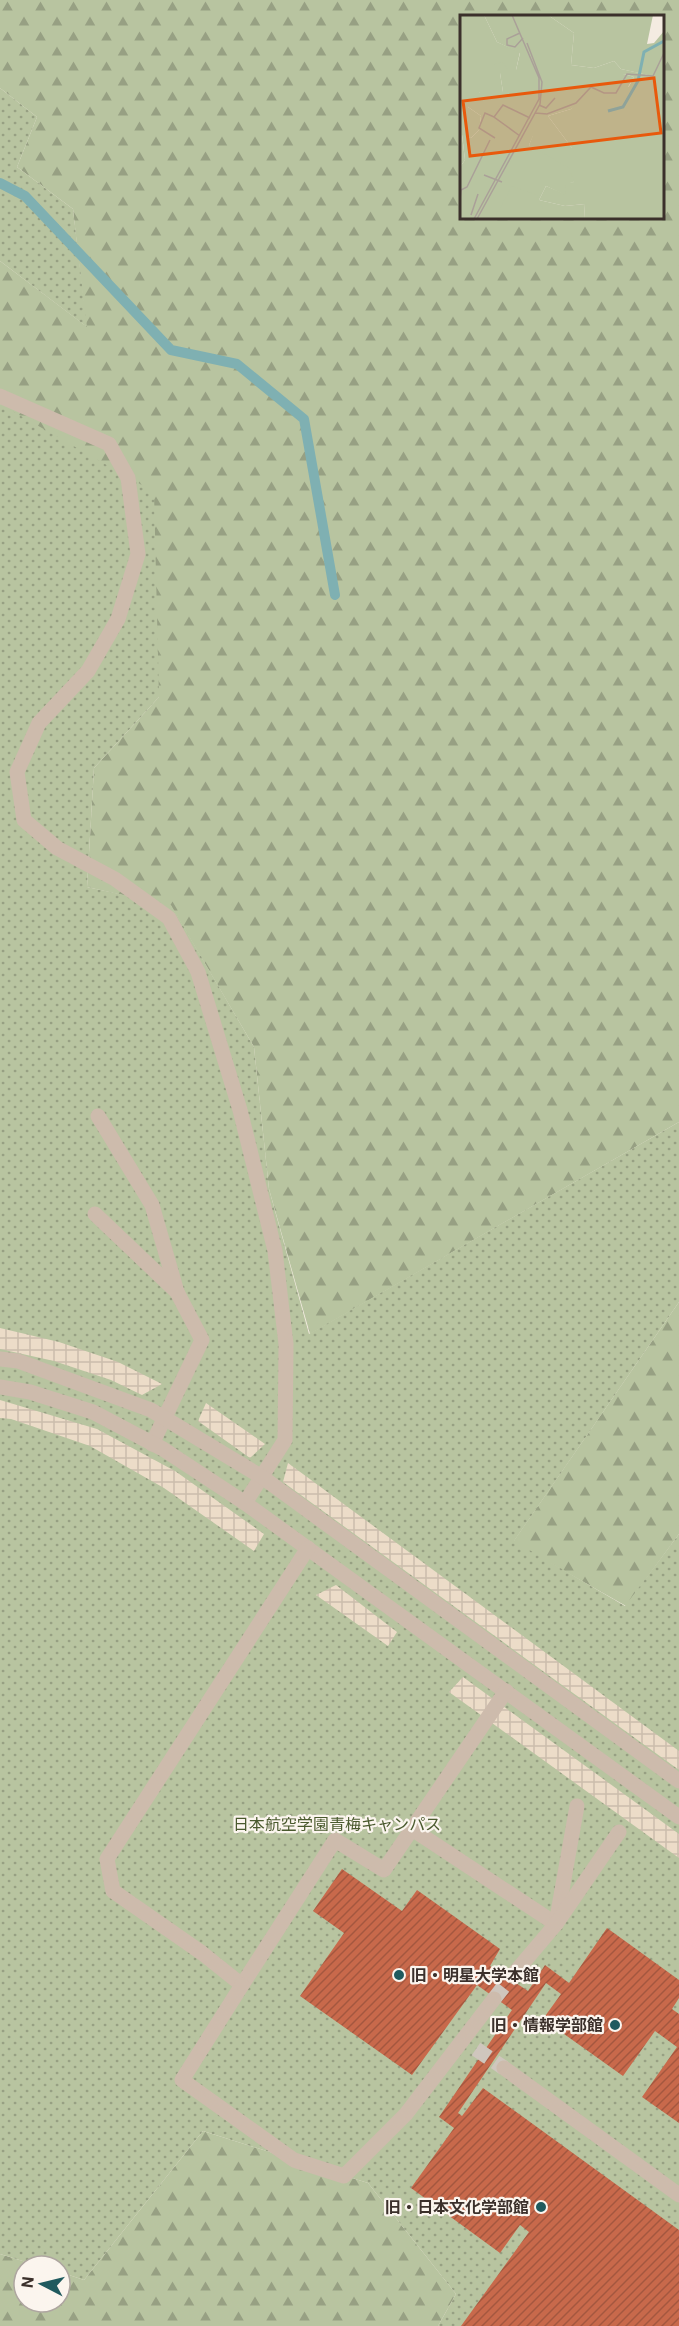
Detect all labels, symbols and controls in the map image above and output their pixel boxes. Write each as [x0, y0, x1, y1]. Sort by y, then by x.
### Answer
inset map [460, 15, 664, 219]
park label: 日本航空学園青梅キャンパス [233, 1815, 441, 1834]
place label: 旧・明星大学本館 [411, 1966, 539, 1985]
marker: 旧・明星大学本館 [392, 1968, 406, 1982]
place label: 旧・情報学部館 [491, 2016, 603, 2035]
marker: 旧・情報学部館 [608, 2018, 622, 2032]
place label: 旧・日本文化学部館 [385, 2198, 529, 2217]
marker: 旧・日本文化学部館 [534, 2200, 548, 2214]
north arrow [12, 2254, 72, 2314]
text: N [17, 2275, 38, 2289]

